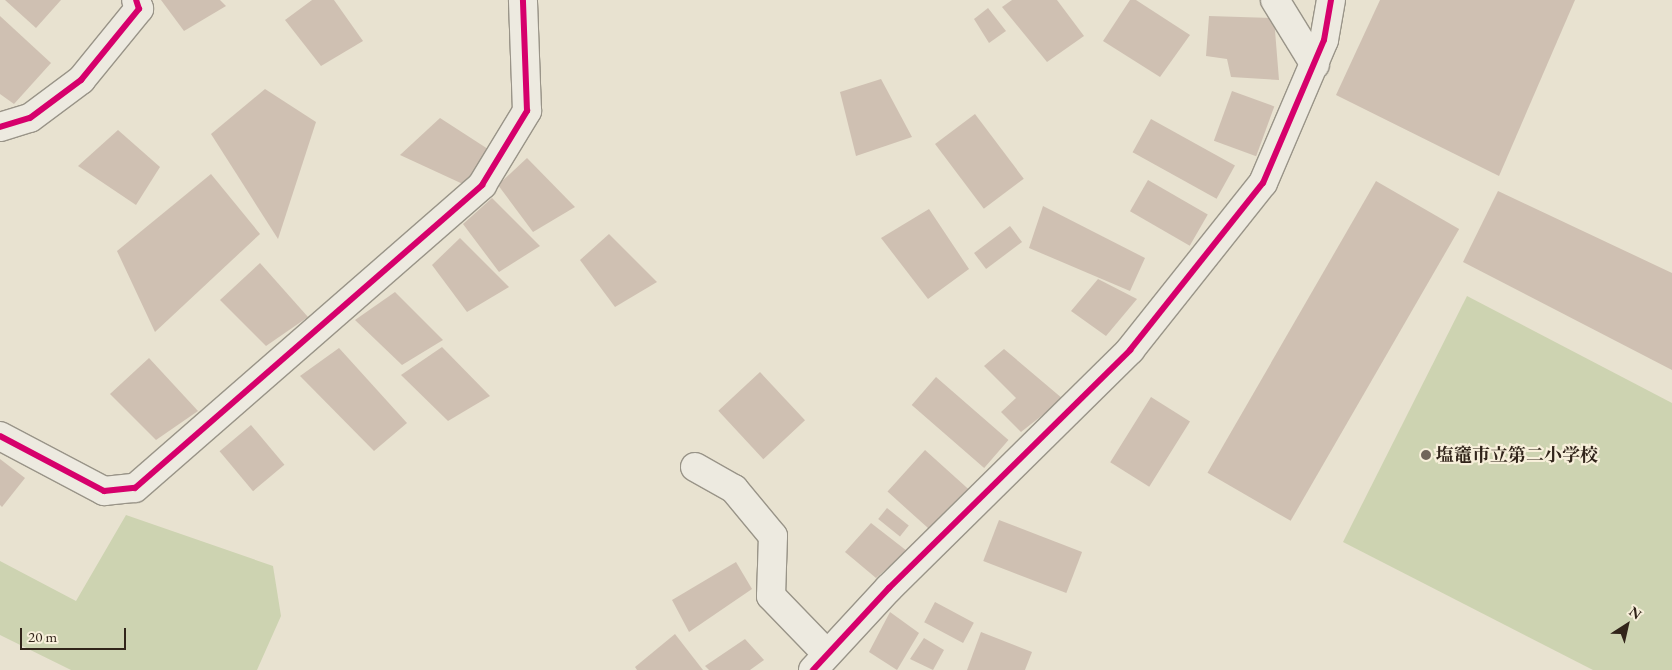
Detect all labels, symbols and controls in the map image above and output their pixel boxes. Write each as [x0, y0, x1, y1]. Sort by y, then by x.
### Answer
place label: 塩竈市立第二小学校 [1436, 444, 1598, 466]
marker: 塩竈市立第二小学校 [1420, 449, 1432, 461]
north arrow [1602, 600, 1652, 650]
text: N [1626, 602, 1645, 623]
scale bar [22, 618, 129, 650]
text: 20 m [28, 627, 57, 646]

